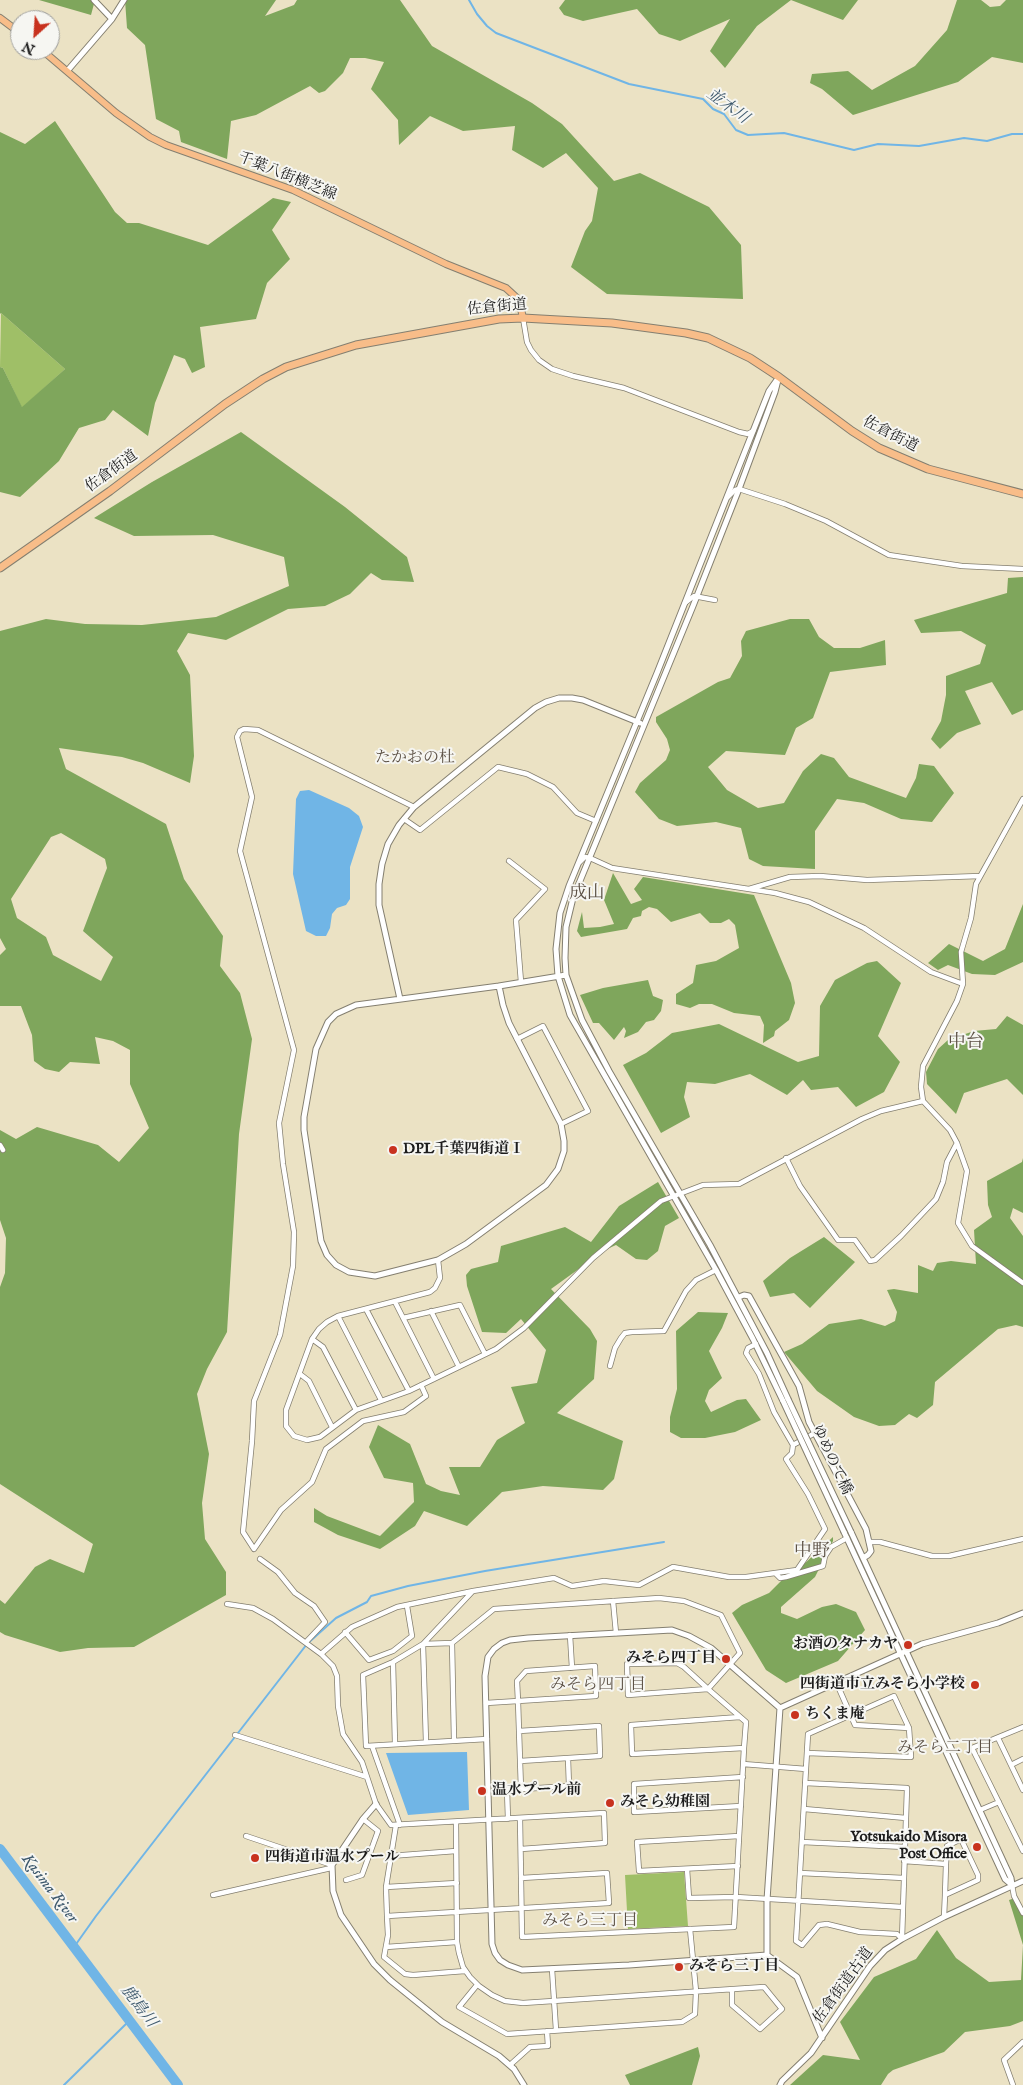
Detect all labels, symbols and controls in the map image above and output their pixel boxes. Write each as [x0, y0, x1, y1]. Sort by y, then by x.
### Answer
north arrow [10, 10, 60, 60]
text: N [19, 37, 38, 58]
water label: 並木川 [702, 85, 752, 129]
street label: 千葉八街横芝線 [235, 149, 339, 205]
street label: 佐倉街道 [466, 296, 528, 320]
street label: 佐倉街道 [859, 413, 921, 457]
street label: 佐倉街道 [82, 447, 142, 497]
district label: たかおの杜 [375, 749, 455, 769]
district label: 成山 [569, 883, 605, 905]
district label: 中台 [948, 1032, 984, 1054]
place label: DPL千葉四街道Ⅰ [403, 1141, 524, 1159]
marker: DPL千葉四街道Ⅰ [387, 1144, 399, 1156]
street label: ゆめのて橋 [807, 1422, 855, 1498]
district label: 中野 [794, 1541, 830, 1563]
place label: お酒のタナカヤ [793, 1636, 898, 1654]
marker: お酒のタナカヤ [902, 1639, 914, 1651]
place label: みそら四丁目 [626, 1650, 716, 1668]
marker: みそら四丁目 [720, 1653, 732, 1665]
district label: みそら四丁目 [550, 1676, 646, 1696]
place label: 四街道市立みそら小学校 [800, 1676, 965, 1694]
marker: 四街道市立みそら小学校 [969, 1679, 981, 1691]
place label: ちくま庵 [805, 1706, 865, 1724]
marker: ちくま庵 [789, 1709, 801, 1721]
district label: みそら二丁目 [897, 1739, 993, 1759]
place label: 温水プール前 [492, 1782, 582, 1800]
marker: 温水プール前 [476, 1785, 488, 1797]
place label: みそら幼稚園 [620, 1794, 710, 1812]
marker: みそら幼稚園 [604, 1797, 616, 1809]
place label: Yotsukaido Misora Post Office [850, 1829, 967, 1864]
marker: Yotsukaido Misora Post Office [971, 1841, 983, 1853]
place label: 四街道市温水プール [265, 1849, 400, 1867]
water label: Kasima River [17, 1851, 81, 1927]
marker: 四街道市温水プール [249, 1852, 261, 1864]
district label: みそら三丁目 [542, 1912, 638, 1932]
street label: 佐倉街道古道 [810, 1944, 878, 2028]
place label: みそら三丁目 [689, 1958, 779, 1976]
marker: みそら三丁目 [673, 1961, 685, 1973]
water label: 鹿島川 [116, 1982, 160, 2032]

